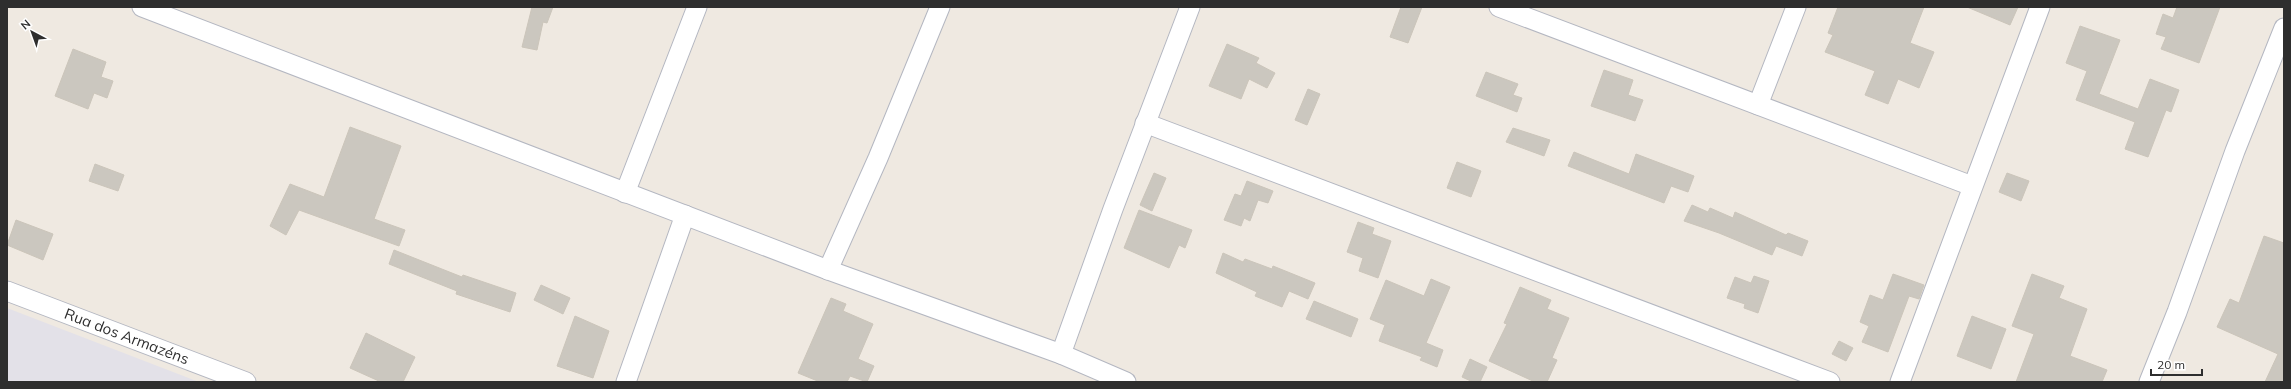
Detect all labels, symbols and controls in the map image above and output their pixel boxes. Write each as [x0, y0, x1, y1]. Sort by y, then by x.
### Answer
north arrow [12, 12, 52, 52]
text: N [18, 16, 33, 32]
street label: Rua dos Armazéns [62, 304, 192, 368]
scale bar [2151, 351, 2202, 377]
text: 20 m [2157, 357, 2185, 372]

